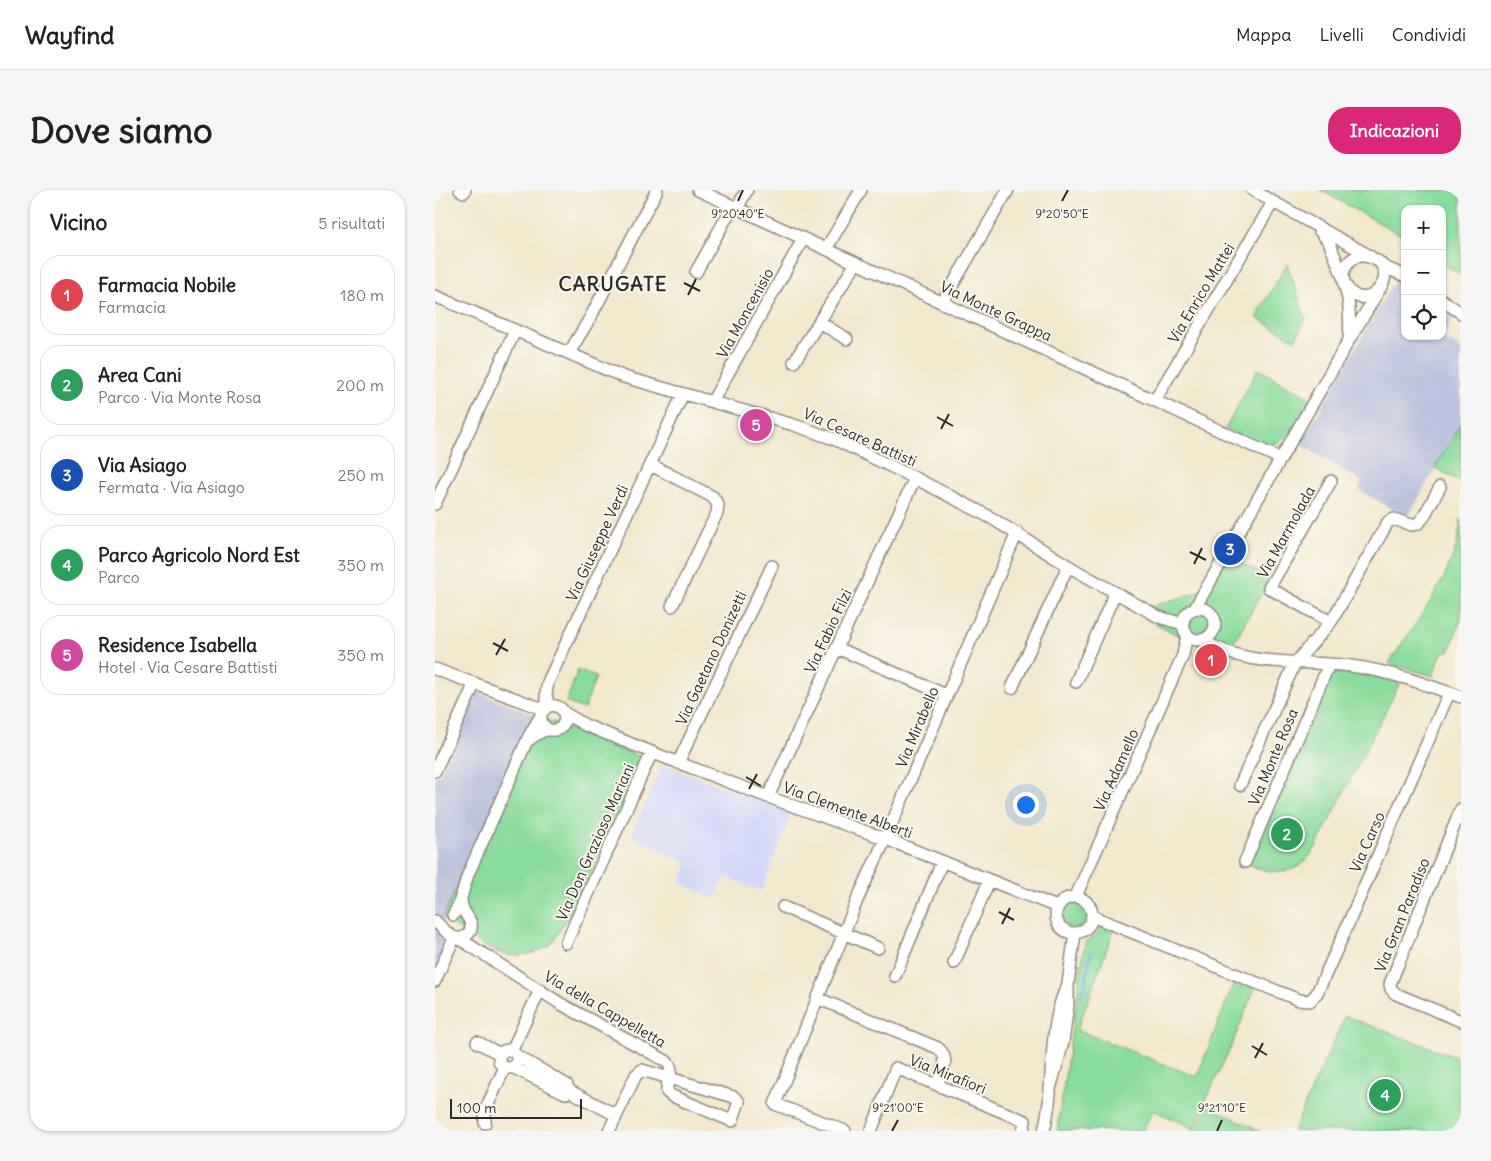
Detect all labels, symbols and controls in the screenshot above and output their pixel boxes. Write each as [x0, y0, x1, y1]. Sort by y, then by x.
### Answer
text: Wayfind [25, 20, 114, 50]
text: Mappa [1236, 23, 1291, 46]
text: Livelli [1319, 23, 1364, 46]
text: Condividi [1392, 23, 1466, 46]
button: Indicazioni [1328, 107, 1461, 154]
text: Dove siamo [30, 108, 213, 152]
map controls [1401, 205, 1446, 340]
button: + [1401, 205, 1446, 250]
text: 9°20'40"E [711, 206, 765, 221]
text: 9°20'50"E [1035, 206, 1089, 221]
text: Vicino [50, 209, 107, 236]
text: 5 risultati [318, 213, 385, 233]
street label: Via Enrico Mattei [1164, 240, 1238, 346]
button: − [1401, 250, 1446, 295]
street label: Via Moncenisio [712, 265, 778, 361]
district label: CARUGATE [559, 271, 667, 296]
text: Farmacia Nobile [98, 273, 236, 297]
street label: Via Monte Grappa [937, 277, 1055, 345]
text: 1 [64, 285, 70, 305]
text: 180 m [340, 285, 384, 305]
button: locate [1401, 295, 1446, 340]
text: Farmacia [98, 297, 166, 317]
text: Area Cani [98, 363, 181, 387]
text: 2 [63, 375, 71, 395]
text: 200 m [336, 375, 384, 395]
text: Parco · Via Monte Rosa [98, 387, 262, 407]
street label: Via Cesare Battisti [800, 403, 920, 471]
pin: 5 [740, 406, 772, 444]
text: Via Asiago [98, 453, 187, 477]
text: 3 [62, 465, 72, 485]
text: 250 m [338, 465, 384, 485]
text: Fermata · Via Asiago [98, 477, 245, 497]
street label: Via Giuseppe Verdi [562, 482, 632, 604]
street label: Via Marmolada [1253, 482, 1319, 581]
pin: 3 [1214, 530, 1246, 568]
text: Parco Agricolo Nord Est [98, 543, 300, 567]
text: 4 [62, 555, 72, 575]
text: 350 m [337, 555, 384, 575]
text: Parco [98, 567, 140, 587]
street label: Via Fabio Filzi [800, 586, 856, 676]
street label: Via Gaetano Donizetti [672, 588, 750, 728]
text: Residence Isabella [98, 633, 257, 657]
pin: 1 [1195, 641, 1227, 679]
text: 5 [62, 645, 72, 665]
text: 350 m [337, 645, 384, 665]
text: Hotel · Via Cesare Battisti [98, 657, 277, 677]
street label: Via Mirabello [891, 684, 943, 770]
street label: Via Monte Rosa [1244, 705, 1302, 808]
street label: Via Adamello [1089, 726, 1143, 814]
street label: Via Don Grazioso Mariani [552, 760, 638, 924]
street label: Via Clemente Alberti [781, 778, 915, 842]
your location [1013, 792, 1039, 818]
street label: Via Carso [1345, 809, 1389, 875]
pin: 2 [1271, 815, 1303, 853]
street label: Via Gran Paradiso [1370, 855, 1434, 975]
street label: Via della Cappelletta [541, 966, 670, 1052]
street label: Via Mirafiori [907, 1050, 989, 1098]
pin: 4 [1369, 1076, 1401, 1114]
scale bar [450, 1096, 583, 1119]
text: 100 m [457, 1099, 497, 1117]
text: 9°21'00"E [872, 1100, 924, 1115]
text: 9°21'10"E [1198, 1100, 1246, 1115]

